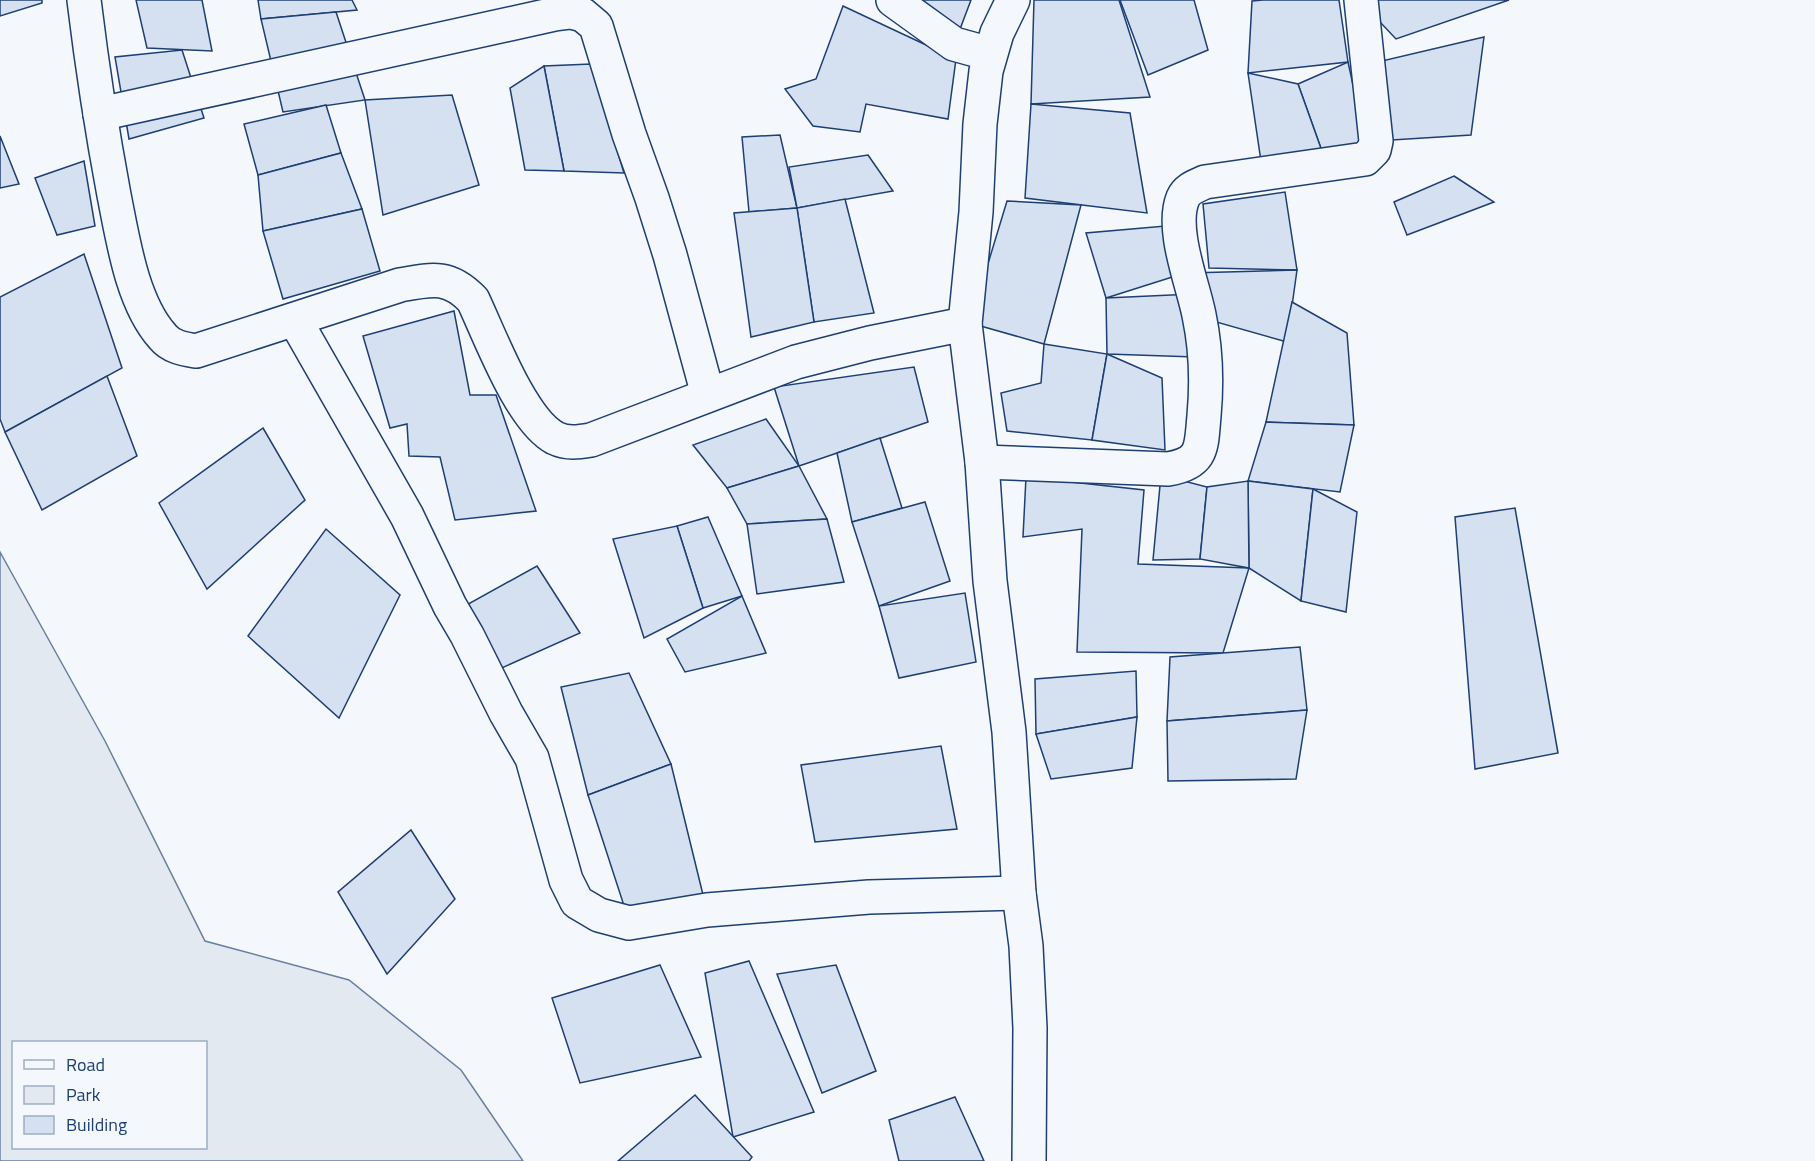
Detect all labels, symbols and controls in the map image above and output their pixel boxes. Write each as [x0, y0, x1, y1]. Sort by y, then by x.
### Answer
legend [12, 1041, 207, 1149]
text: Road [66, 1051, 105, 1078]
text: Park [66, 1081, 101, 1108]
text: Building [66, 1111, 127, 1138]

